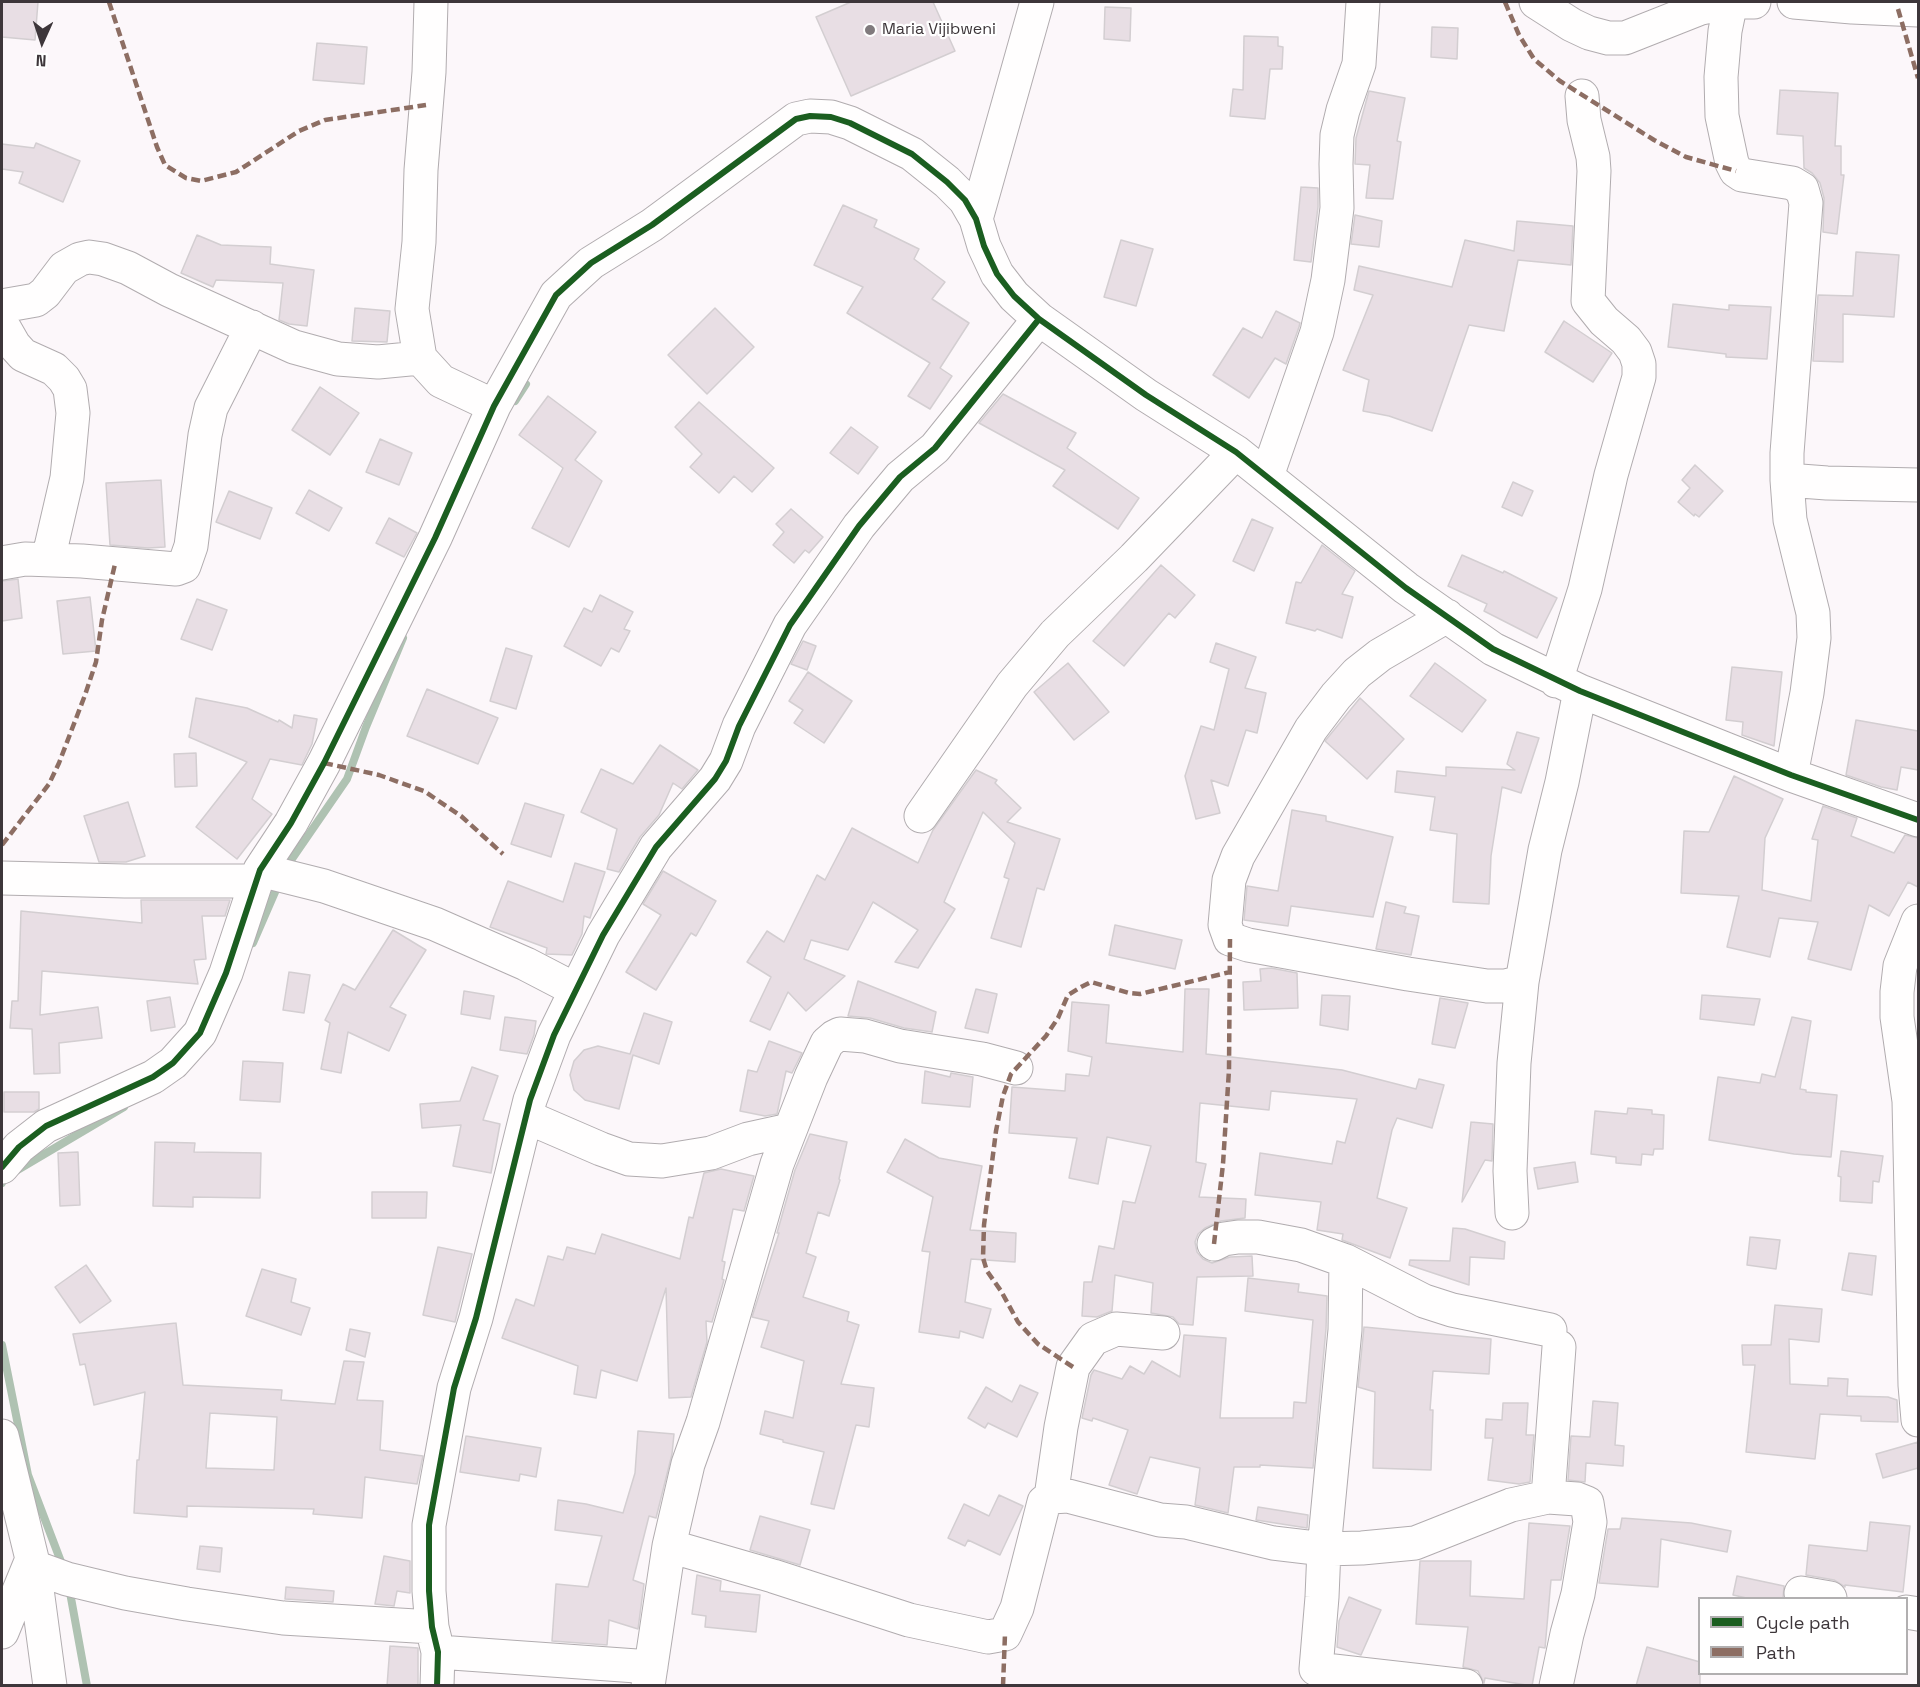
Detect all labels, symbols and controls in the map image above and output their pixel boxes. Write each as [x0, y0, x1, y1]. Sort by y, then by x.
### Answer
north arrow [12, 12, 72, 72]
place label: Maria Vijibweni [882, 20, 996, 40]
marker: Maria Vijibweni [863, 23, 877, 37]
text: N [35, 50, 47, 71]
legend [1698, 1597, 1908, 1675]
text: Cycle path [1756, 1611, 1850, 1634]
text: Path [1756, 1641, 1796, 1664]

